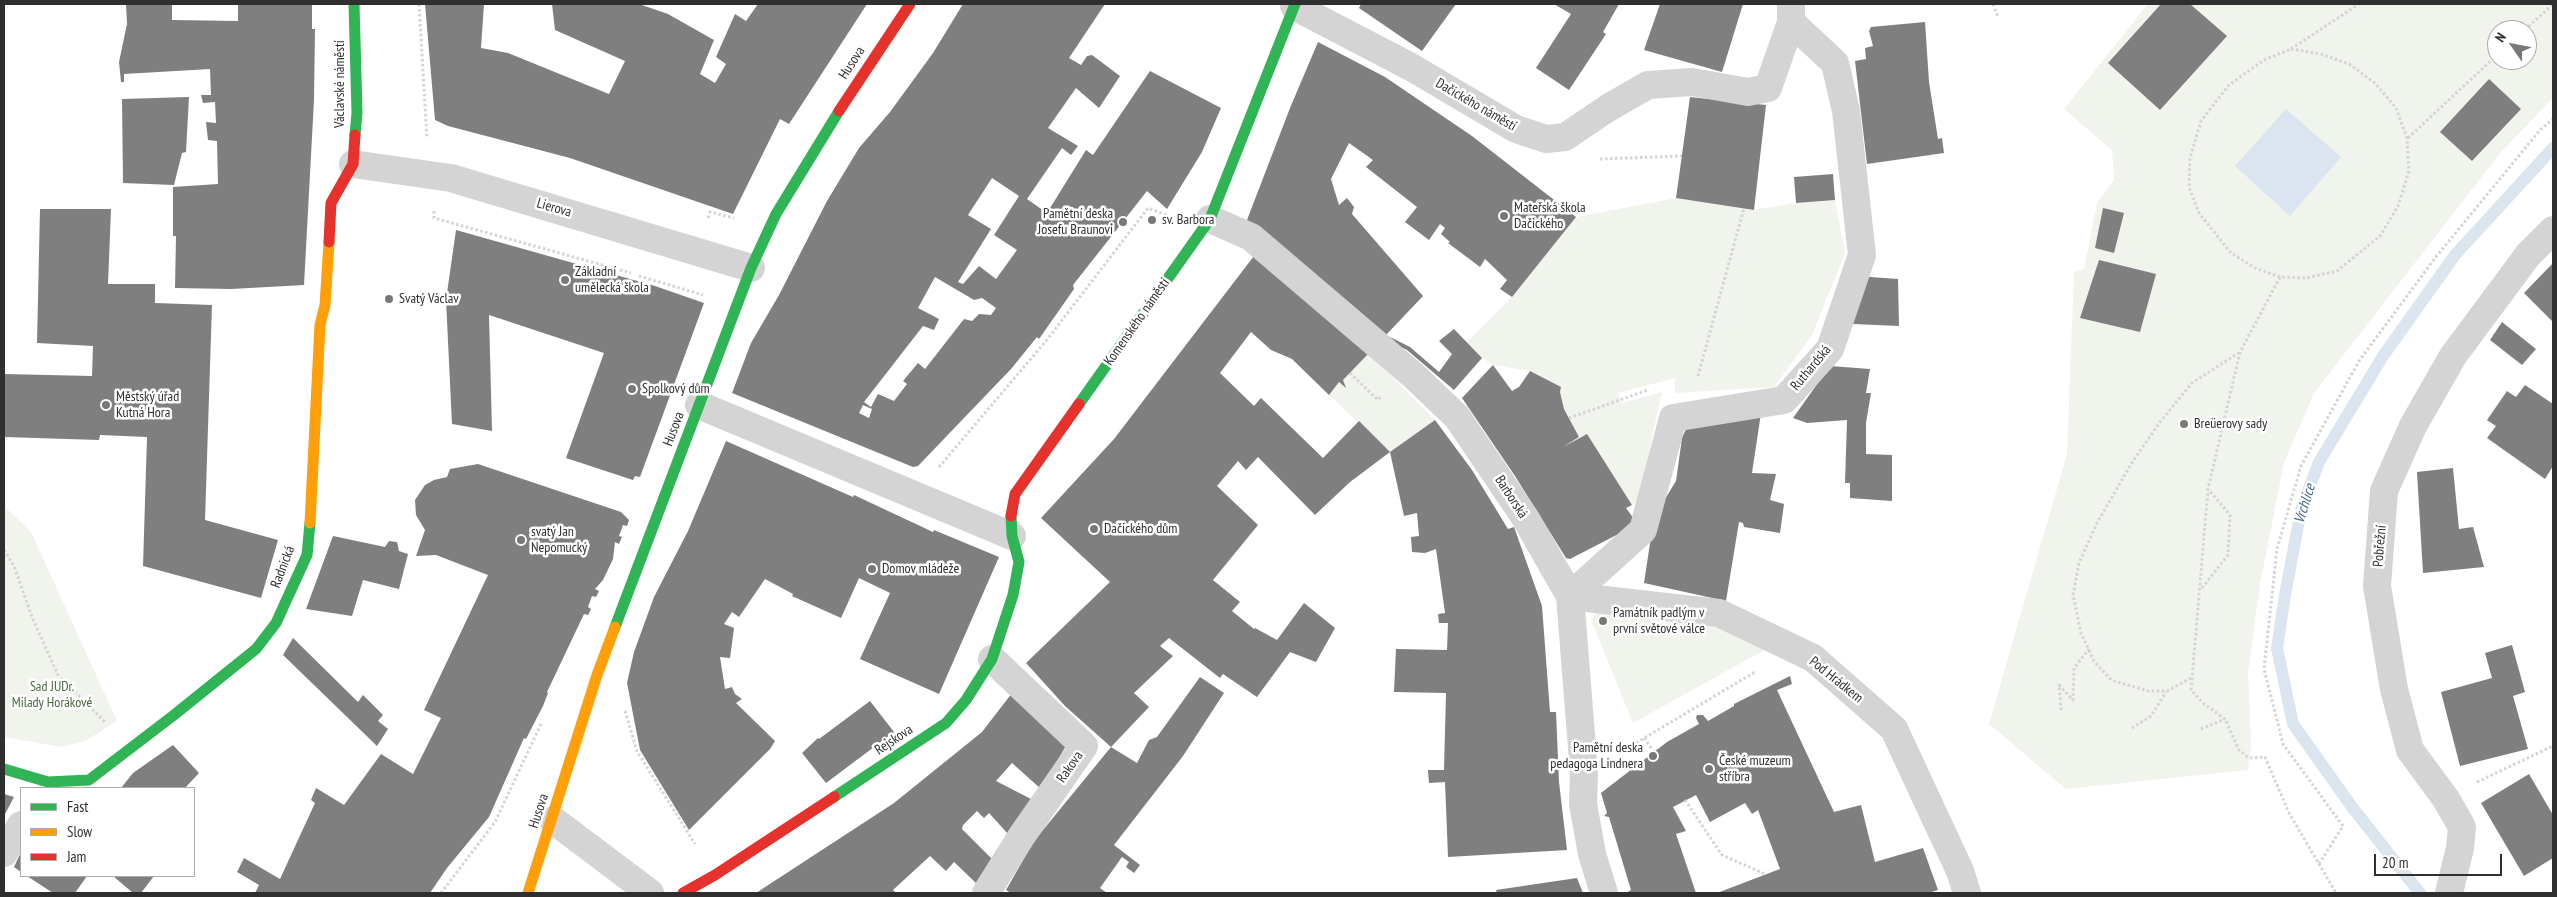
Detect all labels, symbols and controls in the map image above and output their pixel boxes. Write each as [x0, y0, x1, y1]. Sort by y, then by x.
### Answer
north arrow [2487, 20, 2537, 70]
text: N [2491, 29, 2510, 45]
street label: Václavské náměstí [332, 40, 348, 128]
street label: Husova [835, 44, 869, 82]
street label: Dačického náměstí [1433, 75, 1519, 135]
street label: Lierova [535, 195, 573, 221]
place label: Mateřská škola Dačického [1514, 200, 1586, 232]
place label: Pamětní deska Josefu Braunovi [1038, 206, 1113, 238]
marker: Mateřská škola Dačického [1498, 210, 1510, 222]
place label: sv. Barbora [1162, 212, 1214, 228]
marker: sv. Barbora [1146, 214, 1158, 226]
marker: Pamětní deska Josefu Braunovi [1117, 216, 1129, 228]
place label: Základní umělecká škola [575, 264, 649, 296]
marker: Základní umělecká škola [559, 274, 571, 286]
street label: Komenského náměstí [1101, 275, 1173, 369]
place label: Svatý Václav [399, 291, 459, 307]
marker: Svatý Václav [383, 293, 395, 305]
street label: Ruthardská [1787, 342, 1835, 394]
place label: Spolkový dům [642, 381, 710, 397]
marker: Spolkový dům [626, 383, 638, 395]
place label: Městský úřad Kutná Hora [116, 389, 179, 422]
marker: Městský úřad Kutná Hora [100, 399, 112, 411]
street label: Husova [660, 410, 688, 448]
place label: Breüerovy sady [2194, 416, 2267, 432]
marker: Breüerovy sady [2178, 418, 2190, 430]
street label: Barborská [1491, 472, 1531, 522]
water label: Vrchlice [2290, 482, 2320, 526]
place label: Dačického dům [1104, 521, 1177, 537]
marker: Dačického dům [1088, 523, 1100, 535]
place label: svatý Jan Nepomucký [531, 524, 587, 556]
street label: Pobřežní [2370, 524, 2390, 568]
marker: svatý Jan Nepomucký [515, 534, 527, 546]
street label: Radnická [267, 544, 299, 590]
place label: Domov mládeže [882, 561, 959, 577]
marker: Domov mládeže [866, 563, 878, 575]
place label: Památník padlým v první světové válce [1613, 605, 1705, 638]
marker: Památník padlým v první světové válce [1597, 615, 1609, 627]
street label: Pod Hrádkem [1806, 653, 1866, 707]
park label: Sad JUDr. Milady Horákové [12, 679, 92, 712]
street label: Rejskova [872, 721, 916, 759]
place label: Pamětní deska pedagoga Lindnera [1550, 740, 1643, 772]
street label: Rakova [1053, 748, 1087, 786]
marker: Pamětní deska pedagoga Lindnera [1647, 750, 1659, 762]
place label: České muzeum stříbra [1719, 753, 1791, 786]
marker: České muzeum stříbra [1703, 763, 1715, 775]
legend [20, 787, 195, 877]
street label: Husova [526, 792, 552, 830]
text: Fast [67, 797, 88, 816]
text: Slow [67, 822, 92, 841]
scale bar [2377, 844, 2504, 876]
text: Jam [67, 847, 86, 866]
text: 20 m [2382, 853, 2408, 872]

